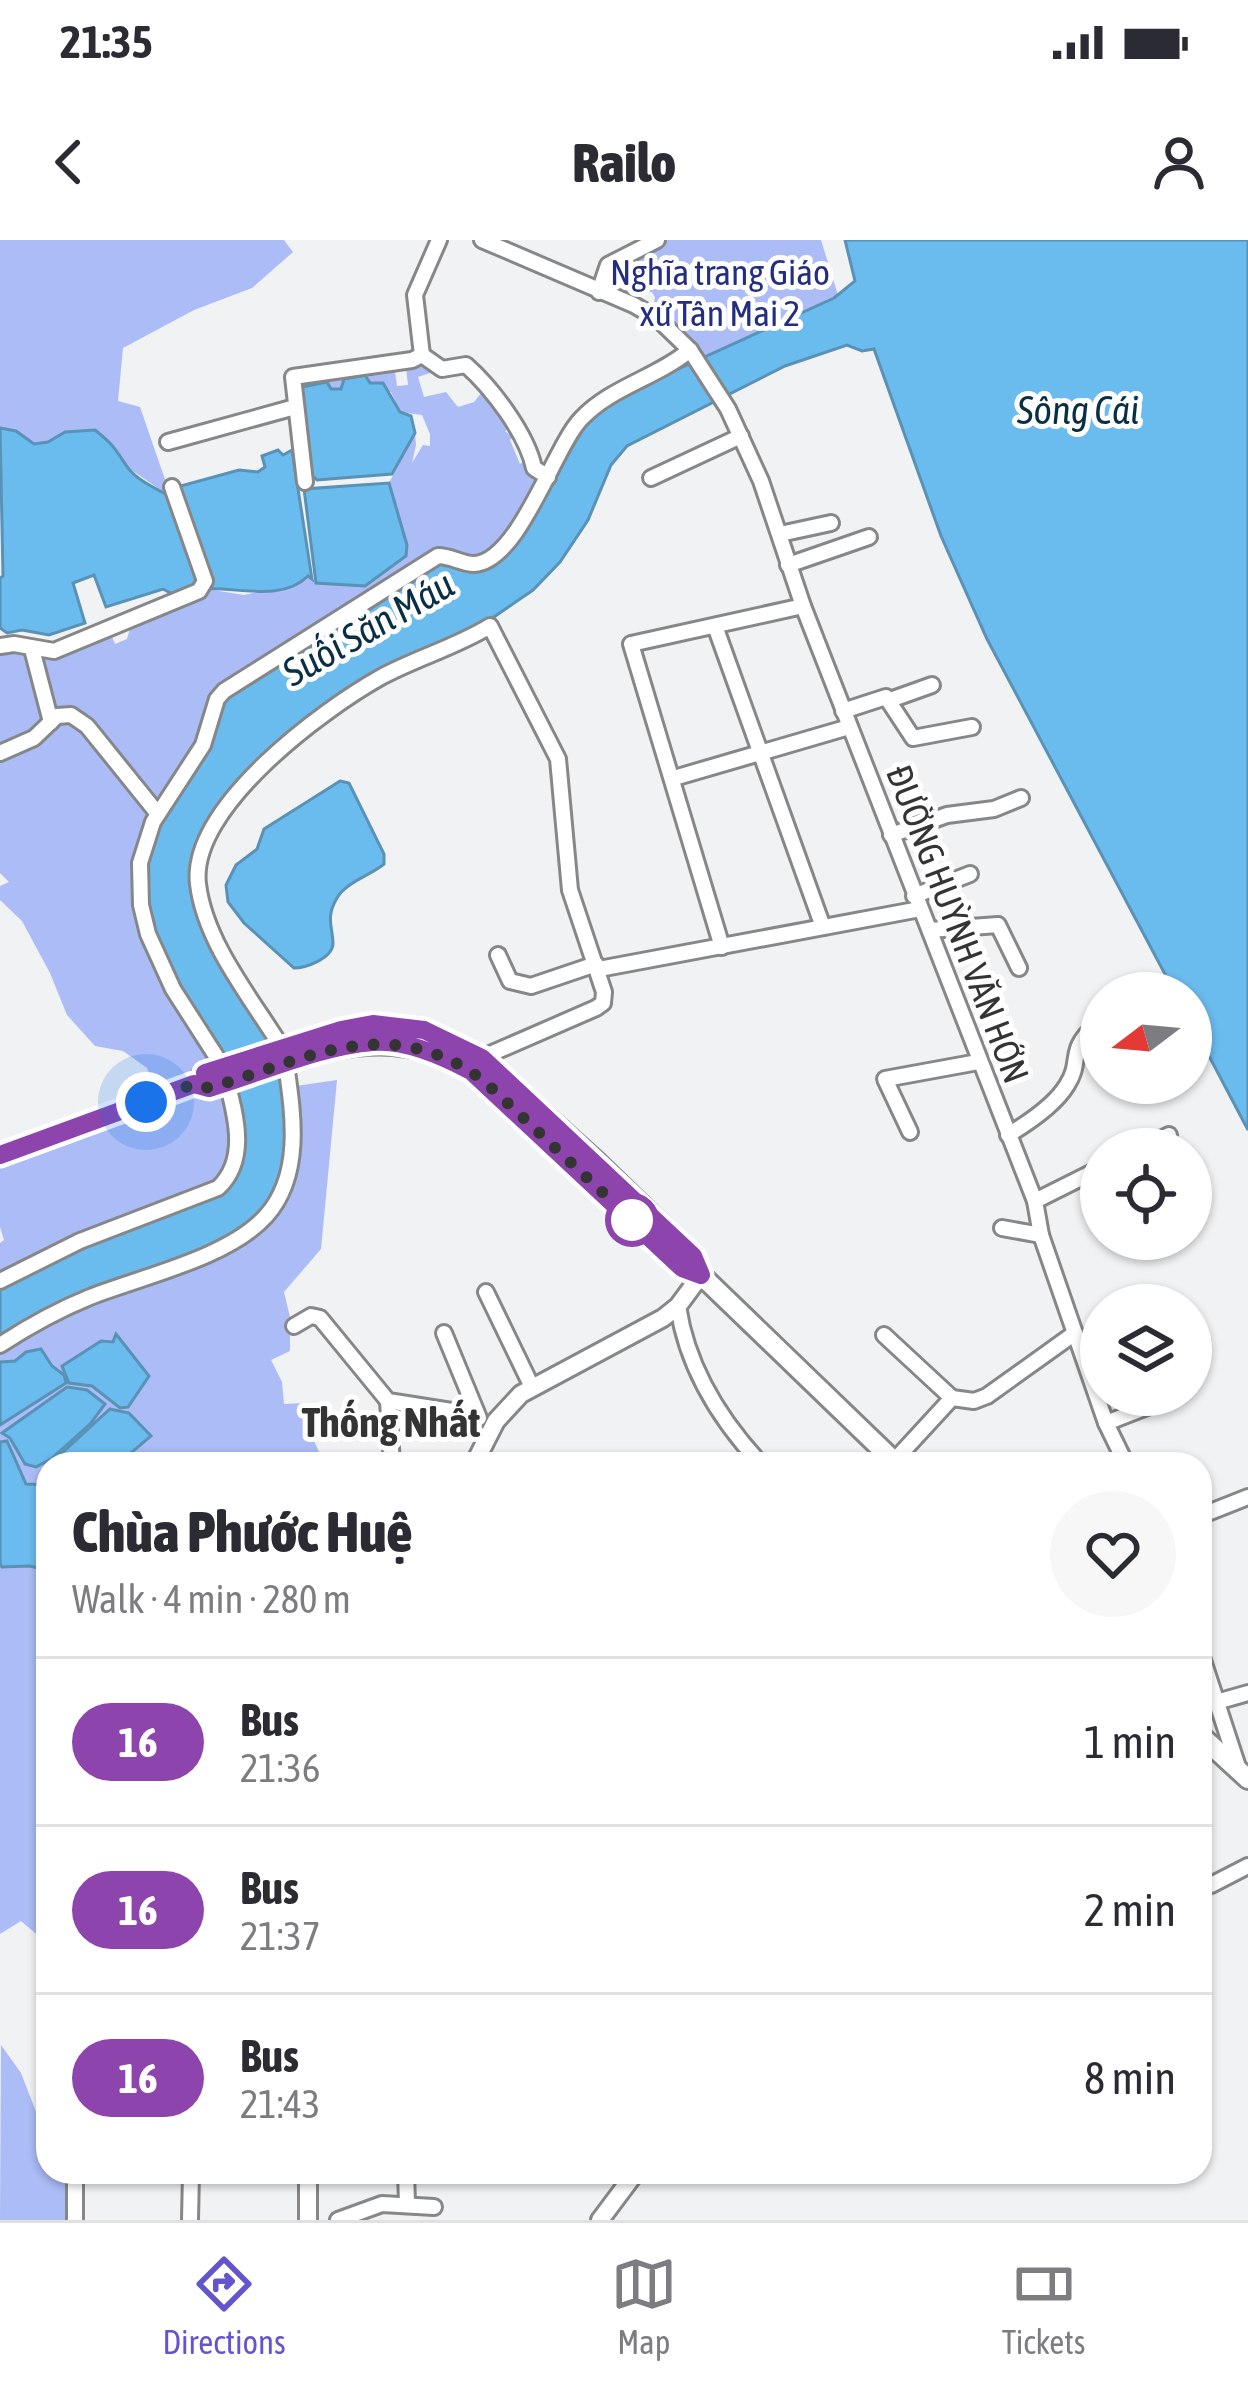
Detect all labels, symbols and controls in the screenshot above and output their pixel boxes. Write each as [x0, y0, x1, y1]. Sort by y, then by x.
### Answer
text: 21:35 [60, 16, 153, 68]
icon: back [36, 129, 102, 195]
icon: person [1146, 129, 1212, 195]
text: Railo [572, 132, 676, 193]
park label: Nghĩa trang Giáo xứ Tân Mai 2 [610, 251, 830, 334]
water label: Sông Cái [1016, 388, 1139, 432]
water label: Suối Săn Máu [274, 562, 461, 695]
street label: ĐƯỜNG HUỲNH VĂN HỚN [878, 759, 1038, 1089]
north arrow [1080, 972, 1212, 1104]
map controls [1080, 972, 1212, 1416]
your location [116, 1072, 176, 1132]
button: locate [1080, 1128, 1212, 1260]
unlabelled marker [607, 1195, 657, 1245]
button: layers [1080, 1284, 1212, 1416]
district label: Thống Nhất [302, 1398, 480, 1446]
button: heart [1050, 1491, 1176, 1617]
text: Chùa Phước Huệ [72, 1499, 412, 1564]
text: Walk · 4 min · 280 m [72, 1577, 351, 1621]
text: Bus [240, 1694, 299, 1746]
text: 1 min [1084, 1716, 1176, 1768]
text: 16 [118, 1718, 158, 1766]
text: 21:36 [240, 1746, 320, 1790]
text: Bus [240, 1862, 299, 1914]
text: 2 min [1084, 1884, 1176, 1936]
text: 16 [118, 1886, 158, 1934]
text: 21:37 [240, 1914, 320, 1958]
text: Bus [240, 2030, 299, 2082]
text: 8 min [1084, 2052, 1176, 2104]
text: 16 [118, 2054, 158, 2102]
text: 21:43 [240, 2082, 320, 2126]
tab: Directions [163, 2251, 286, 2361]
tab: Map [611, 2251, 677, 2361]
tab: Tickets [1002, 2251, 1085, 2361]

